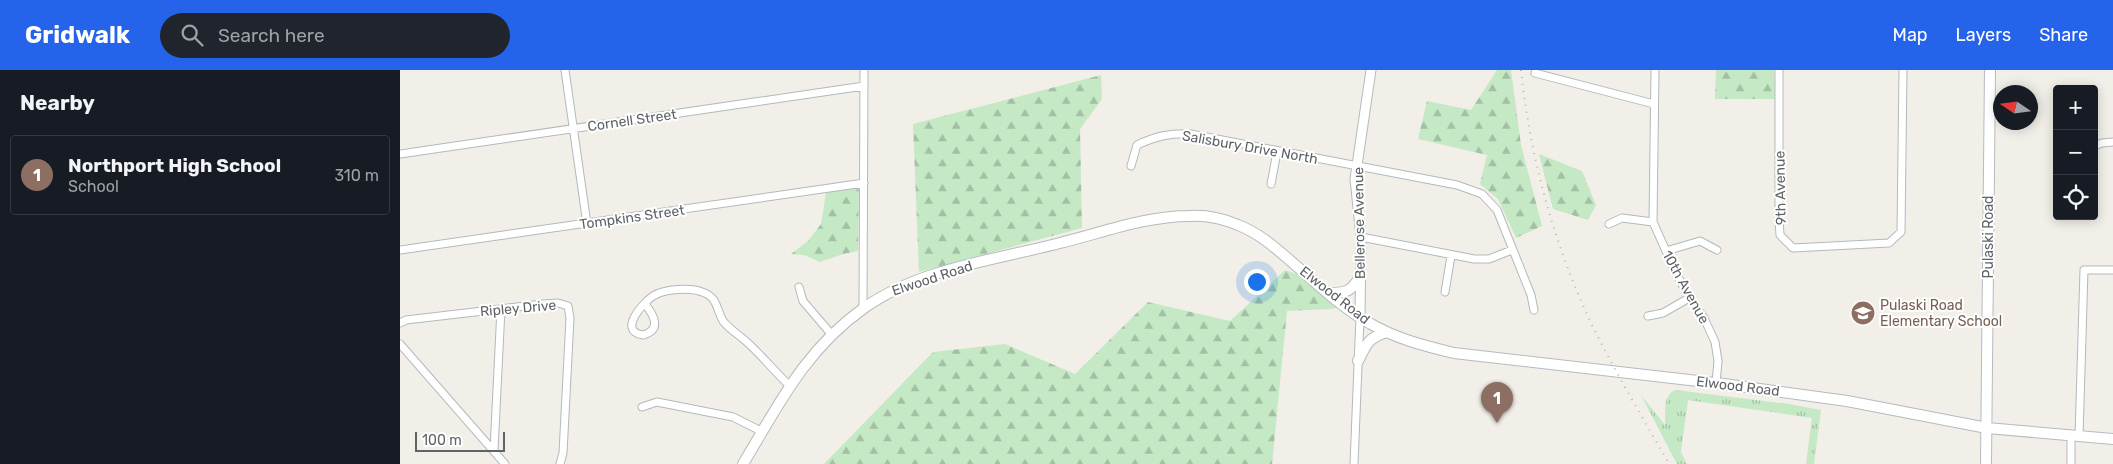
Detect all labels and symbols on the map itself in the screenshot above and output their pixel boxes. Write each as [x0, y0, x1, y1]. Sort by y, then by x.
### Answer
north arrow [1993, 85, 2038, 130]
street label: Cornell Street [586, 106, 678, 135]
street label: Salisbury Drive North [1181, 127, 1319, 168]
street label: 9th Avenue [1771, 150, 1790, 225]
street label: Bellerose Avenue [1350, 167, 1369, 279]
street label: Pulaski Road [1980, 196, 1997, 278]
street label: Tompkins Street [579, 202, 686, 233]
street label: 10th Avenue [1658, 248, 1713, 327]
street label: Elwood Road [890, 257, 975, 300]
street label: Elwood Road [1296, 263, 1373, 328]
your location [1244, 269, 1270, 295]
street label: Ripley Drive [479, 297, 557, 320]
place label: Pulaski Road Elementary School [1880, 297, 2002, 330]
school or university icon: Pulaski Road Elementary School [1850, 300, 1876, 326]
street label: Elwood Road [1695, 373, 1781, 400]
pin: 1 [1481, 382, 1513, 423]
scale bar [415, 429, 505, 452]

